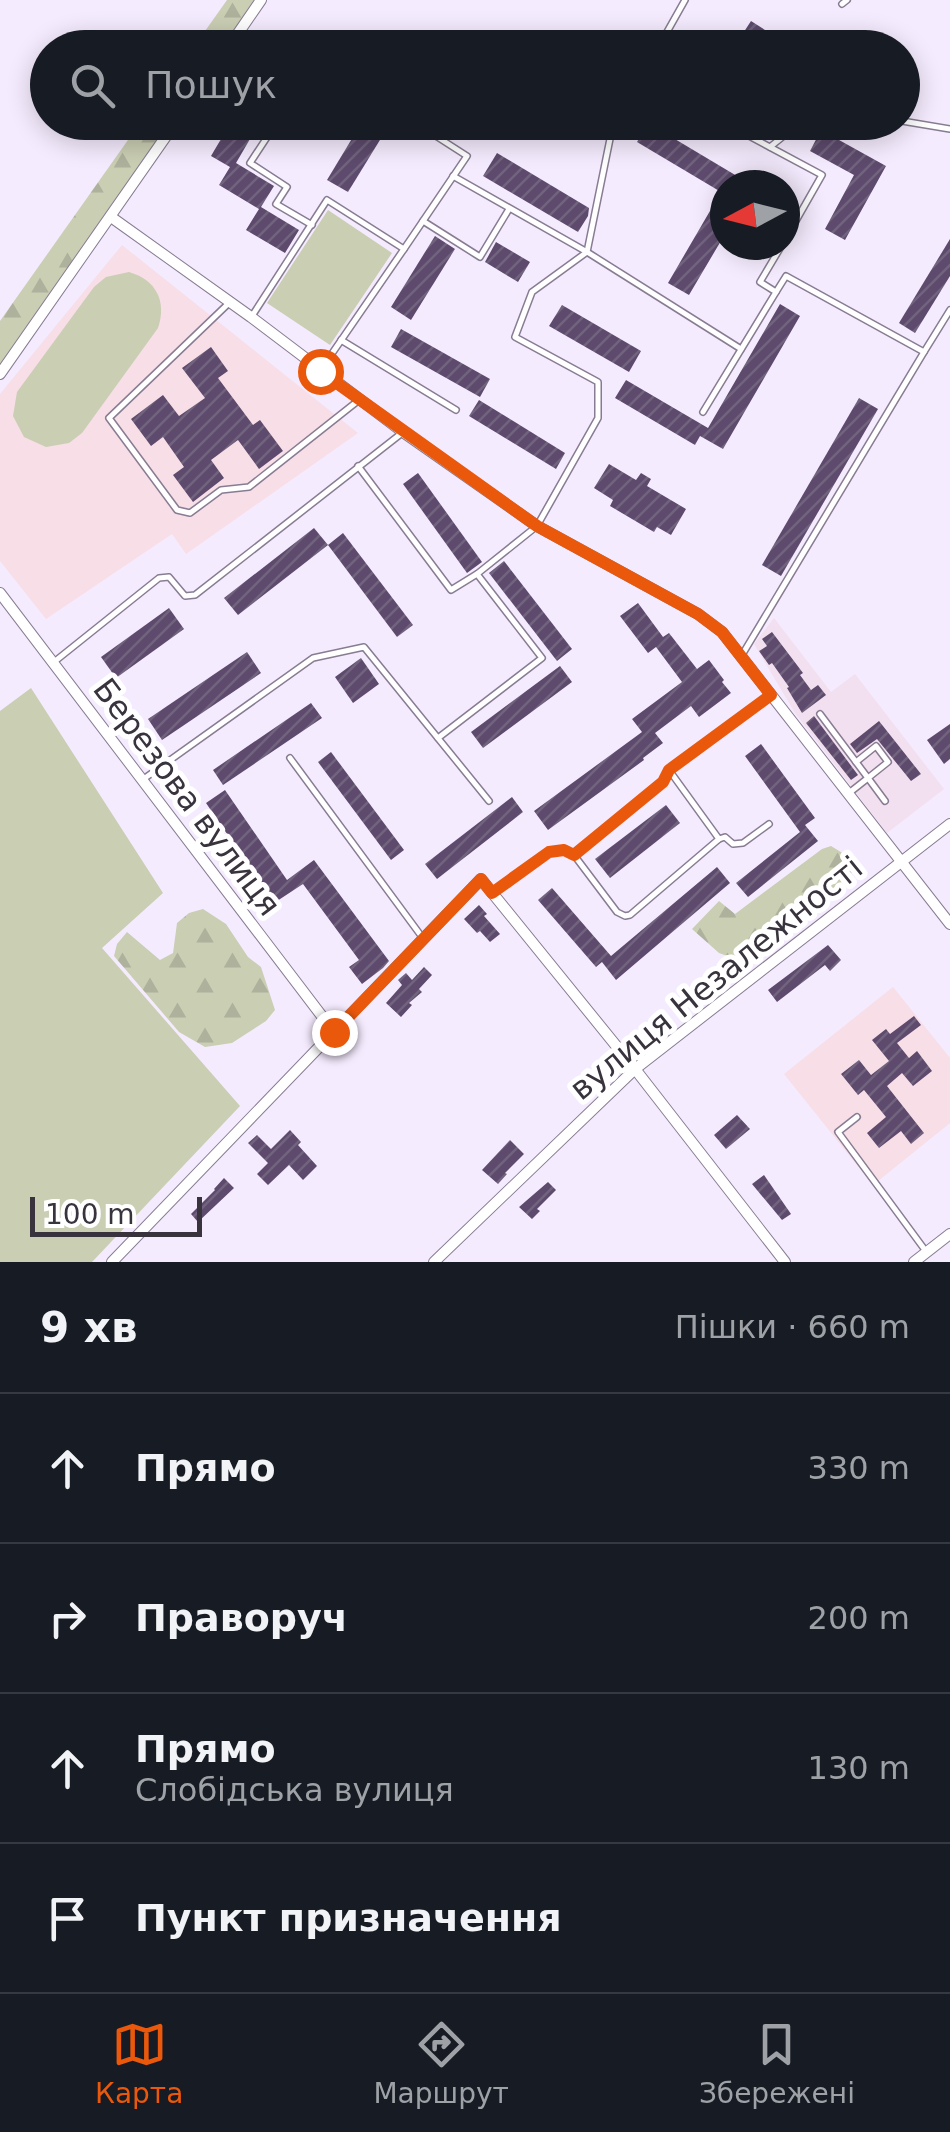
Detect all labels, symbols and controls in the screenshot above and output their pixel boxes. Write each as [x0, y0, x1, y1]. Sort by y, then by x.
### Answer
search box [30, 30, 920, 140]
icon: search [65, 58, 120, 113]
text: Пошук [145, 63, 277, 107]
north arrow [710, 170, 800, 260]
route start [298, 349, 344, 395]
street label: Березова вулиця [85, 671, 289, 923]
street label: вулиця Незалежності [562, 848, 870, 1108]
route end [312, 1010, 358, 1056]
scale bar [30, 1192, 202, 1236]
text: 100 m [45, 1198, 135, 1231]
text: 9 хв [40, 1303, 138, 1352]
text: Пішки · 660 m [675, 1308, 910, 1346]
icon: ahead [40, 1441, 95, 1496]
text: Прямо [135, 1446, 276, 1490]
text: 330 m [808, 1449, 910, 1487]
icon: right [40, 1591, 95, 1646]
text: Праворуч [135, 1596, 348, 1640]
text: 200 m [808, 1599, 910, 1637]
text: Прямо [135, 1727, 276, 1771]
icon: ahead [40, 1741, 95, 1796]
text: 130 m [808, 1749, 910, 1787]
text: Слобідська вулиця [135, 1771, 454, 1809]
icon: arrive [40, 1891, 95, 1946]
text: Пункт призначення [135, 1896, 562, 1940]
tab: Карта [95, 2017, 183, 2110]
tab: Маршрут [373, 2017, 509, 2110]
tab: Збережені [699, 2017, 855, 2110]

